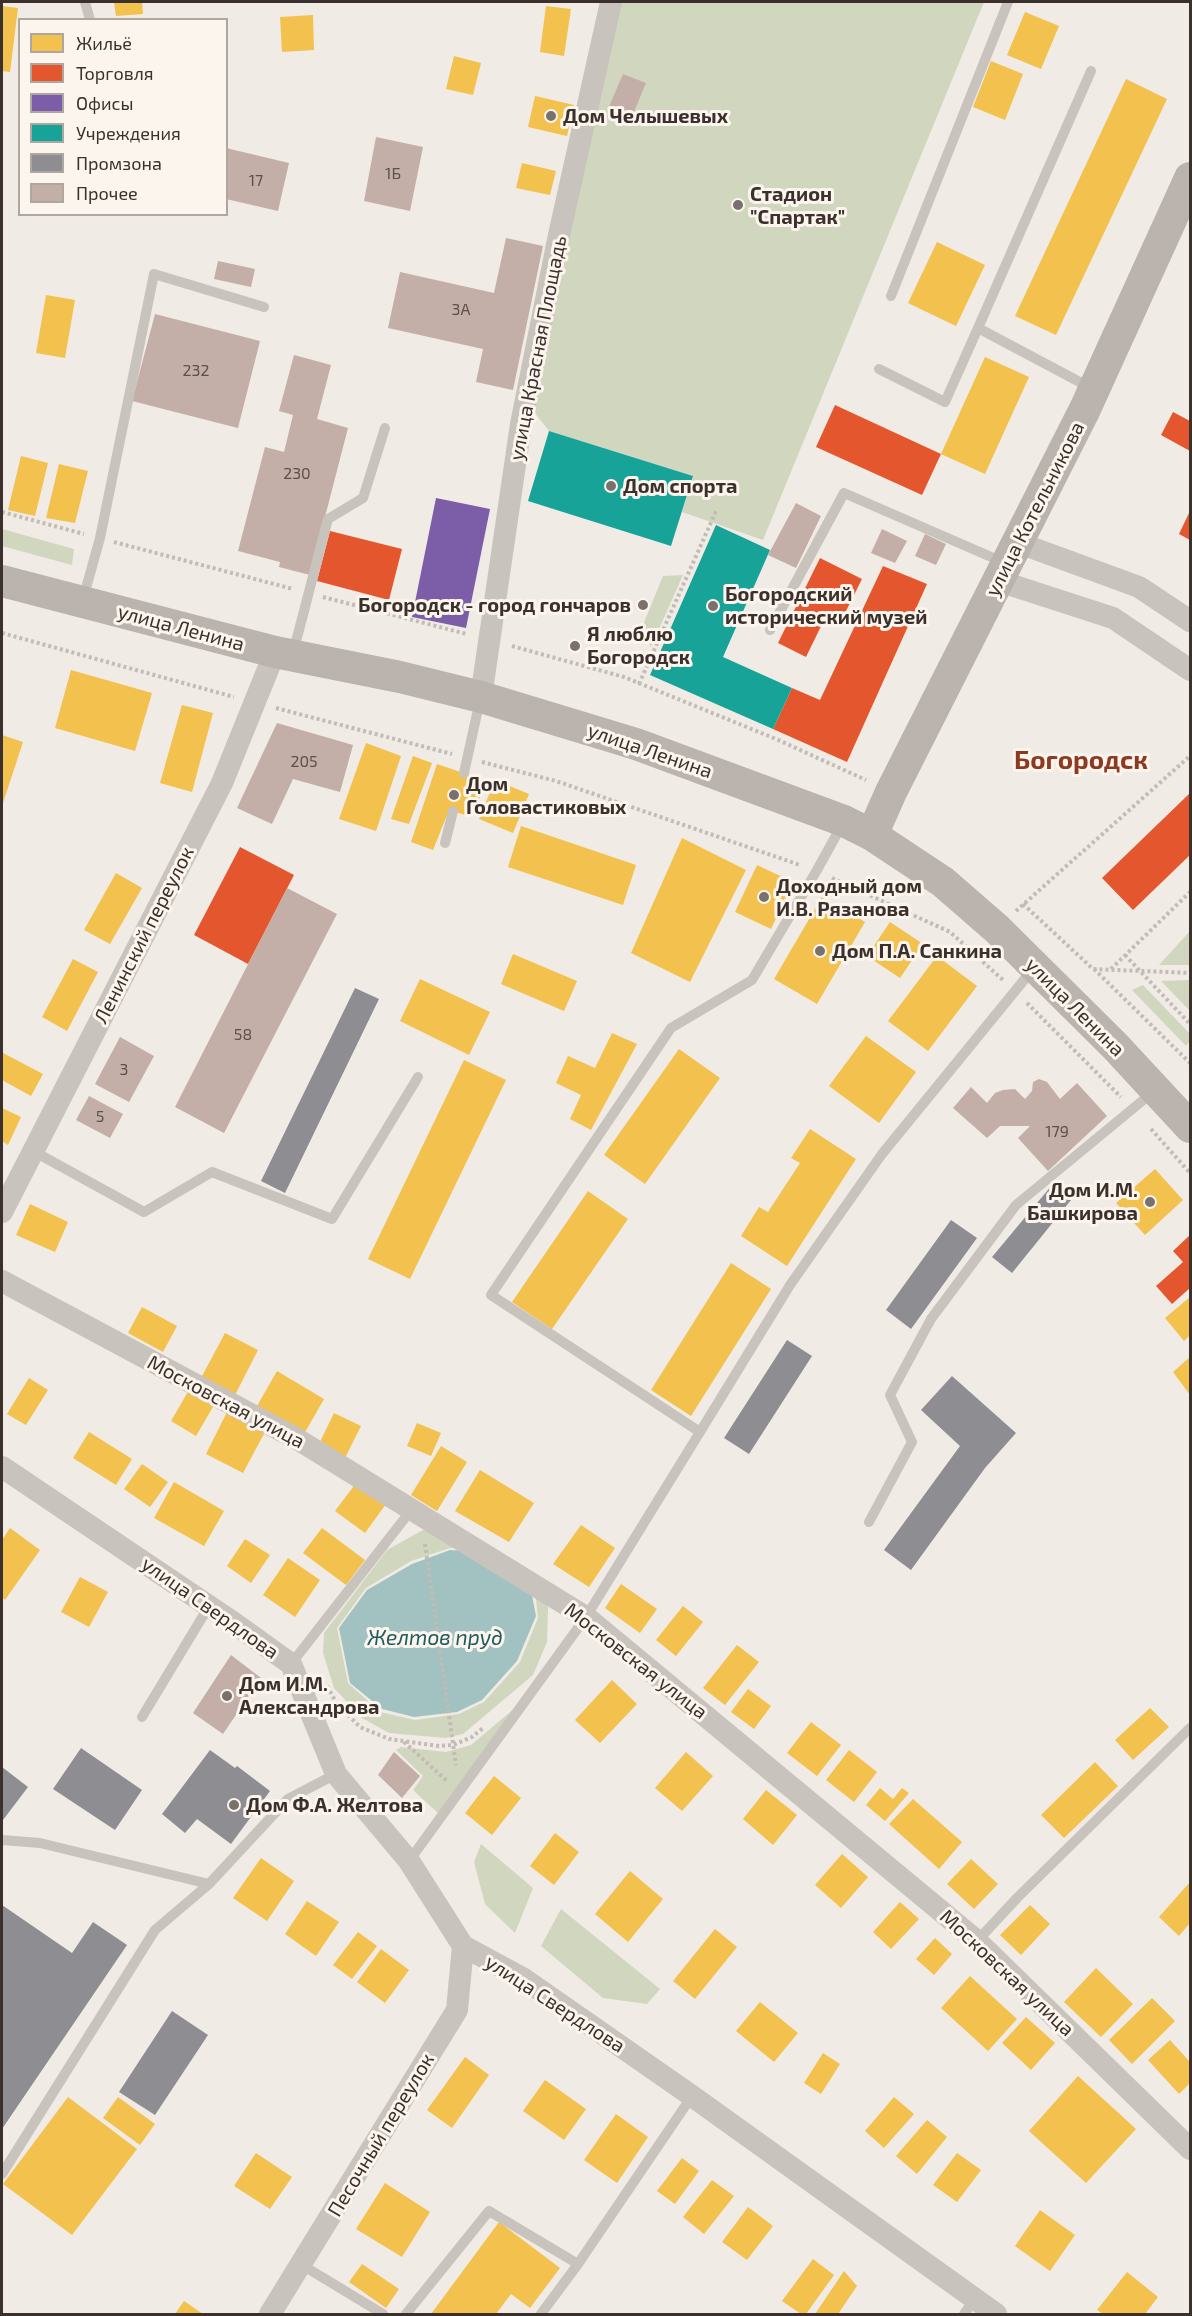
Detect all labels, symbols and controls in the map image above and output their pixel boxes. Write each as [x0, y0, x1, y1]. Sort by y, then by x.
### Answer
legend [18, 18, 228, 216]
text: Жильё [76, 32, 132, 54]
text: Торговля [76, 62, 154, 84]
text: Офисы [76, 92, 133, 114]
place label: Дом Челышевых [563, 104, 728, 128]
marker: Дом Челышевых [544, 109, 558, 123]
text: Учреждения [76, 122, 181, 144]
text: Промзона [76, 152, 162, 174]
house number: 1Б [385, 164, 401, 184]
house number: 17 [249, 171, 263, 191]
text: Прочее [76, 182, 138, 204]
place label: Стадион "Спартак" [750, 182, 845, 229]
marker: Стадион "Спартак" [731, 198, 745, 212]
street label: улица Красная Площадь [504, 234, 572, 462]
house number: 3А [452, 300, 470, 320]
house number: 232 [183, 361, 209, 381]
street label: улица Котельникова [980, 418, 1090, 600]
house number: 230 [283, 464, 311, 484]
place label: Дом спорта [623, 474, 737, 498]
marker: Дом спорта [604, 479, 618, 493]
place label: Богородский исторический музей [725, 582, 927, 629]
place label: Богородск - город гончаров [358, 593, 631, 617]
marker: Богородск - город гончаров [636, 598, 650, 612]
marker: Богородский исторический музей [706, 599, 720, 613]
street label: улица Ленина [115, 600, 247, 656]
place label: Я люблю Богородск [587, 622, 690, 669]
marker: Я люблю Богородск [568, 639, 582, 653]
street label: улица Ленина [585, 718, 715, 784]
district label: Богородск [1014, 744, 1148, 776]
house number: 205 [290, 752, 318, 772]
place label: Дом Головастиковых [466, 772, 626, 819]
marker: Дом Головастиковых [447, 788, 461, 802]
street label: Ленинский переулок [89, 843, 199, 1027]
place label: Доходный дом И.В. Рязанова [776, 874, 922, 921]
marker: Доходный дом И.В. Рязанова [757, 890, 771, 904]
place label: Дом П.А. Санкина [832, 939, 1002, 963]
marker: Дом П.А. Санкина [813, 944, 827, 958]
street label: улица Ленина [1020, 952, 1130, 1062]
house number: 58 [234, 1025, 252, 1045]
house number: 3 [120, 1060, 128, 1080]
house number: 5 [96, 1107, 104, 1127]
house number: 179 [1045, 1122, 1069, 1142]
place label: Дом И.М. Башкирова [1027, 1178, 1138, 1225]
marker: Дом И.М. Башкирова [1143, 1195, 1157, 1209]
street label: Московская улица [143, 1350, 309, 1454]
street label: улица Свердлова [137, 1552, 283, 1664]
street label: Московская улица [560, 1598, 712, 1724]
water label: Желтов пруд [367, 1625, 503, 1651]
place label: Дом И.М. Александрова [239, 1672, 380, 1719]
marker: Дом И.М. Александрова [220, 1689, 234, 1703]
place label: Дом Ф.А. Желтова [246, 1793, 423, 1817]
marker: Дом Ф.А. Желтова [227, 1798, 241, 1812]
street label: Московская улица [935, 1905, 1079, 2041]
street label: улица Свердлова [481, 1950, 629, 2058]
street label: Песочный переулок [323, 2049, 439, 2221]

